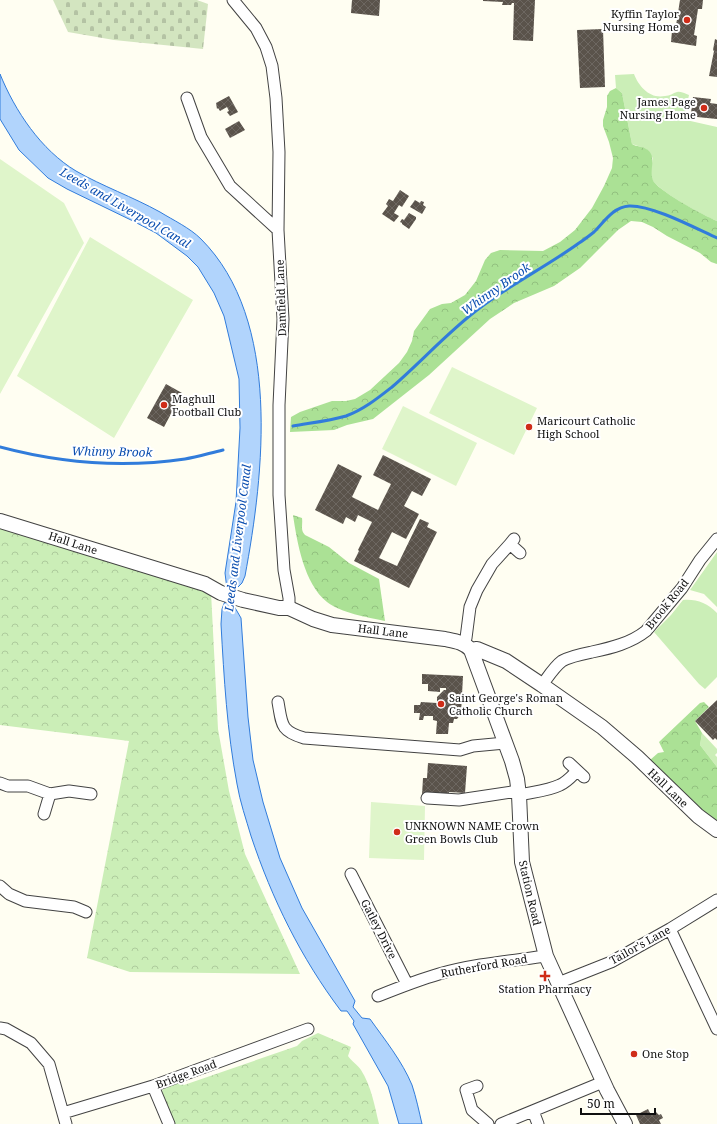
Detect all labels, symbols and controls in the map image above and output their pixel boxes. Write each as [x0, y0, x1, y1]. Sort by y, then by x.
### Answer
place label: Kyffin Taylor Nursing Home [603, 6, 680, 34]
marker: Kyffin Taylor Nursing Home [682, 15, 692, 25]
place label: James Page Nursing Home [620, 94, 696, 122]
marker: James Page Nursing Home [699, 103, 709, 113]
water label: Leeds and Liverpool Canal [56, 163, 194, 252]
water label: Whinny Brook [458, 258, 535, 319]
street label: Damfield Lane [272, 259, 289, 337]
place label: Maghull Football Club [172, 391, 241, 419]
marker: Maghull Football Club [159, 400, 169, 410]
place label: Maricourt Catholic High School [537, 413, 635, 441]
marker: Maricourt Catholic High School [524, 422, 534, 432]
water label: Whinny Brook [71, 442, 154, 461]
water label: Leeds and Liverpool Canal [220, 463, 255, 613]
street label: Hall Lane [47, 528, 100, 558]
street label: Brook Road [642, 575, 692, 632]
street label: Hall Lane [357, 620, 409, 641]
place label: Saint George's Roman Catholic Church [449, 690, 563, 718]
marker: Saint George's Roman Catholic Church [436, 699, 446, 709]
street label: Hall Lane [645, 765, 692, 811]
place label: UNKNOWN NAME Crown Green Bowls Club [405, 818, 539, 846]
marker: UNKNOWN NAME Crown Green Bowls Club [392, 827, 402, 837]
street label: Station Road [516, 859, 545, 927]
street label: Gatley Drive [358, 896, 401, 961]
street label: Tailor's Lane [607, 922, 673, 967]
street label: Rutherford Road [439, 950, 529, 981]
marker: Station Pharmacy [540, 971, 550, 981]
place label: Station Pharmacy [499, 981, 592, 996]
place label: One Stop [642, 1046, 689, 1061]
marker: One Stop [629, 1049, 639, 1059]
street label: Bridge Road [153, 1055, 219, 1091]
scale bar [581, 1090, 655, 1116]
text: 50 m [587, 1095, 615, 1112]

